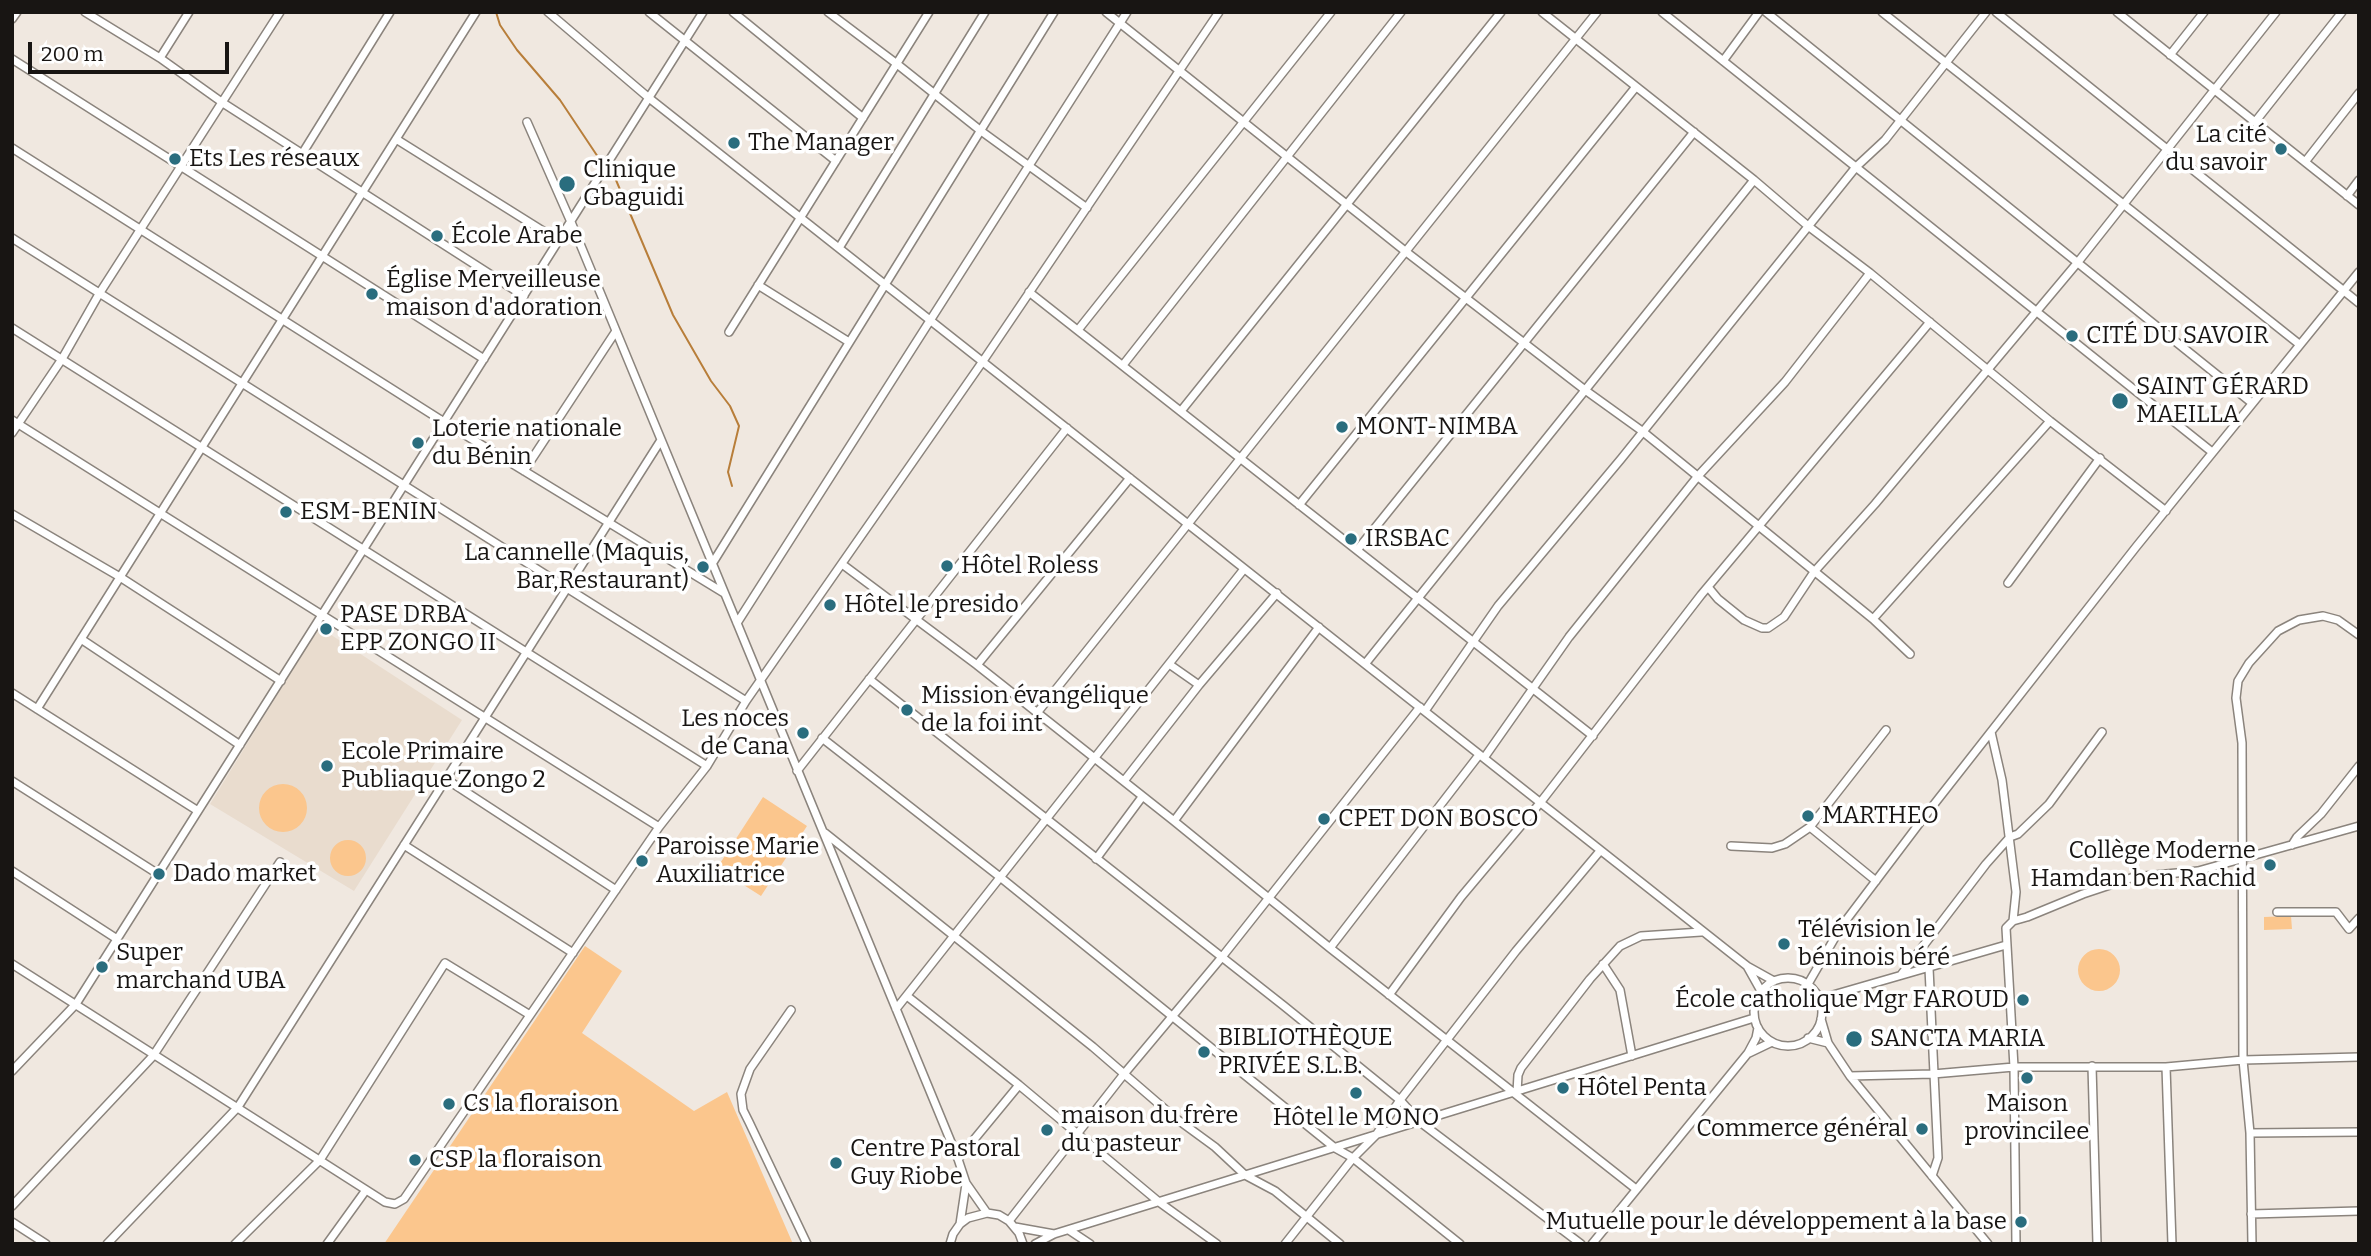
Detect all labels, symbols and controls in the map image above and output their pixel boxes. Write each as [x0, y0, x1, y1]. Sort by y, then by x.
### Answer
scale bar [32, 28, 233, 72]
text: 200 m [41, 41, 104, 67]
place label: La cité du savoir [2165, 121, 2267, 177]
place label: The Manager [748, 129, 894, 157]
marker: The Manager [726, 135, 742, 151]
marker: La cité du savoir [2273, 141, 2289, 157]
place label: Ets Les réseaux [189, 145, 360, 173]
marker: Ets Les réseaux [167, 151, 183, 167]
place label: Clinique Gbaguidi [583, 156, 684, 212]
marker: Clinique Gbaguidi [557, 174, 577, 194]
place label: École Arabe [451, 222, 583, 250]
marker: École Arabe [429, 228, 445, 244]
place label: Église Merveilleuse maison d'adoration [386, 266, 602, 322]
marker: Église Merveilleuse maison d'adoration [364, 286, 380, 302]
place label: CITÉ DU SAVOIR [2086, 322, 2269, 350]
marker: CITÉ DU SAVOIR [2064, 328, 2080, 344]
place label: SAINT GÉRARD MAEILLA [2136, 373, 2309, 429]
marker: SAINT GÉRARD MAEILLA [2110, 391, 2130, 411]
place label: MONT-NIMBA [1356, 413, 1518, 441]
place label: Loterie nationale du Bénin [432, 415, 622, 471]
marker: MONT-NIMBA [1334, 419, 1350, 435]
marker: Loterie nationale du Bénin [410, 435, 426, 451]
place label: ESM-BENIN [300, 498, 438, 526]
marker: ESM-BENIN [278, 504, 294, 520]
place label: IRSBAC [1365, 525, 1450, 553]
marker: IRSBAC [1343, 531, 1359, 547]
place label: La cannelle (Maquis, Bar,Restaurant) [464, 539, 689, 595]
place label: Hôtel Roless [961, 552, 1099, 580]
marker: Hôtel Roless [939, 558, 955, 574]
marker: La cannelle (Maquis, Bar,Restaurant) [695, 559, 711, 575]
place label: Hôtel le presido [844, 591, 1019, 619]
marker: Hôtel le presido [822, 597, 838, 613]
place label: PASE DRBA EPP ZONGO II [340, 601, 496, 657]
marker: PASE DRBA EPP ZONGO II [318, 621, 334, 637]
place label: Mission évangélique de la foi int [921, 682, 1149, 738]
marker: Mission évangélique de la foi int [899, 702, 915, 718]
place label: Les noces de Cana [681, 705, 789, 761]
marker: Les noces de Cana [795, 725, 811, 741]
place label: Ecole Primaire Publiaque Zongo 2 [341, 738, 546, 794]
marker: Ecole Primaire Publiaque Zongo 2 [319, 758, 335, 774]
place label: MARTHEO [1822, 802, 1939, 830]
place label: CPET DON BOSCO [1338, 805, 1539, 833]
marker: MARTHEO [1800, 808, 1816, 824]
marker: CPET DON BOSCO [1316, 811, 1332, 827]
place label: Paroisse Marie Auxiliatrice [656, 833, 819, 889]
place label: Collège Moderne Hamdan ben Rachid [2031, 837, 2256, 893]
marker: Paroisse Marie Auxiliatrice [634, 853, 650, 869]
marker: Collège Moderne Hamdan ben Rachid [2262, 857, 2278, 873]
place label: Dado market [173, 860, 316, 888]
marker: Dado market [151, 866, 167, 882]
place label: Télévision le béninois béré [1798, 916, 1950, 972]
marker: Télévision le béninois béré [1776, 936, 1792, 952]
place label: Super marchand UBA [116, 939, 285, 995]
marker: Super marchand UBA [94, 959, 110, 975]
place label: École catholique Mgr FAROUD [1675, 986, 2009, 1014]
marker: École catholique Mgr FAROUD [2015, 992, 2031, 1008]
place label: BIBLIOTHÈQUE PRIVÉE S.L.B. [1218, 1024, 1393, 1080]
place label: SANCTA MARIA [1870, 1025, 2045, 1053]
marker: SANCTA MARIA [1844, 1029, 1864, 1049]
marker: BIBLIOTHÈQUE PRIVÉE S.L.B. [1196, 1044, 1212, 1060]
marker: Maison provincilee [2019, 1070, 2035, 1086]
place label: Hôtel Penta [1577, 1074, 1707, 1102]
marker: Hôtel Penta [1555, 1080, 1571, 1096]
marker: Hôtel le MONO [1348, 1085, 1364, 1101]
place label: Cs la floraison [463, 1090, 619, 1118]
place label: Maison provincilee [1965, 1090, 2089, 1146]
marker: Cs la floraison [441, 1096, 457, 1112]
place label: maison du frère du pasteur [1061, 1102, 1238, 1158]
place label: Hôtel le MONO [1273, 1104, 1439, 1132]
place label: Commerce général [1696, 1115, 1908, 1143]
marker: Commerce général [1914, 1121, 1930, 1137]
marker: maison du frère du pasteur [1039, 1122, 1055, 1138]
place label: Centre Pastoral Guy Riobe [850, 1135, 1020, 1191]
place label: CSP la floraison [429, 1146, 602, 1174]
marker: CSP la floraison [407, 1152, 423, 1168]
marker: Centre Pastoral Guy Riobe [828, 1155, 844, 1171]
place label: Mutuelle pour le développement à la base [1546, 1208, 2007, 1236]
marker: Mutuelle pour le développement à la base [2013, 1214, 2029, 1230]

